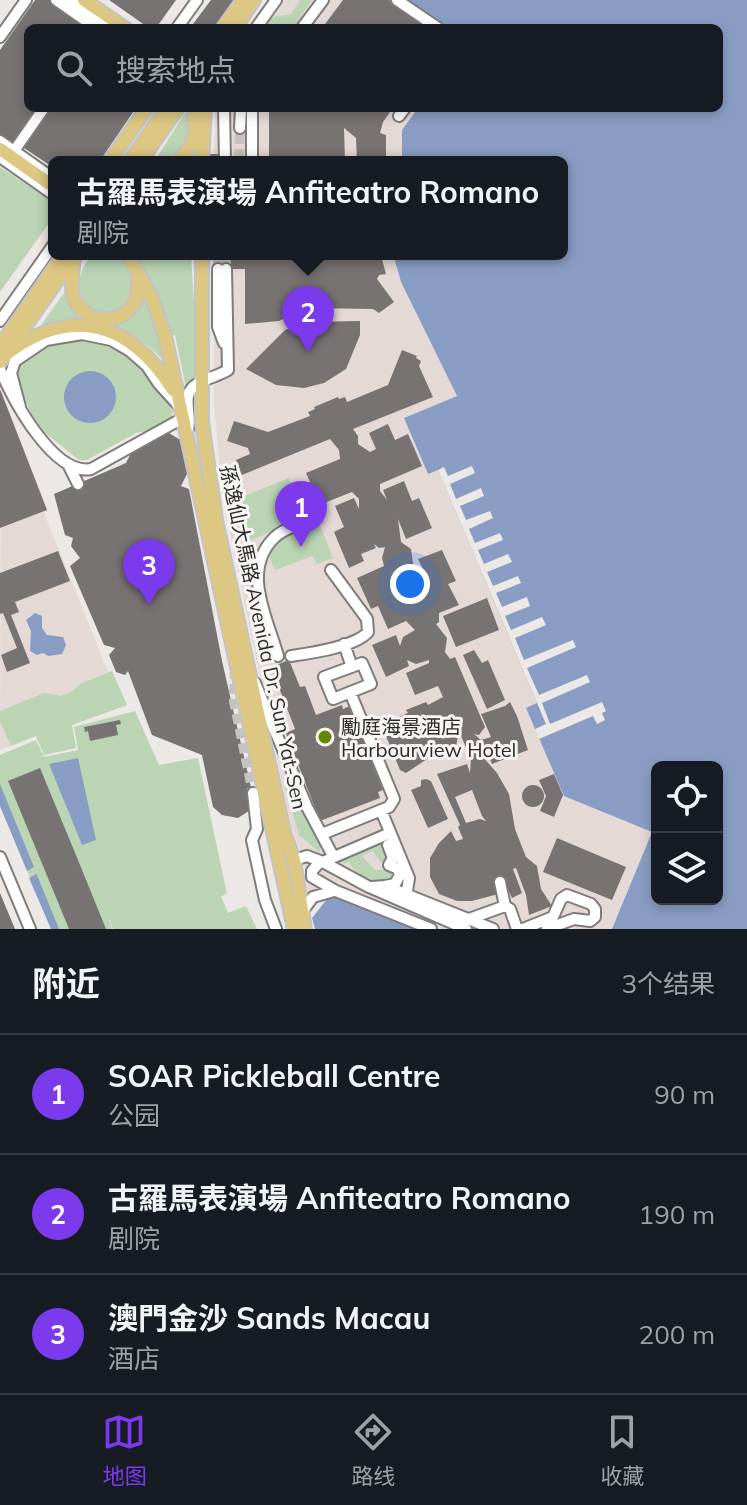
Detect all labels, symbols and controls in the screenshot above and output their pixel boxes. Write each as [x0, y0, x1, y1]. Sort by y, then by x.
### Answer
search box [24, 24, 723, 112]
icon: search [52, 46, 96, 90]
text: 搜索地点 [116, 51, 236, 89]
popup [48, 156, 568, 260]
text: 古羅馬表演場 Anfiteatro Romano [77, 173, 539, 211]
text: 剧院 [77, 216, 129, 249]
pin: 2 [282, 286, 334, 352]
street label: 孫逸仙大馬路 Avenida Dr. Sun Yat-Sen [215, 462, 313, 812]
pin: 1 [275, 481, 327, 547]
pin: 3 [123, 539, 175, 605]
your location [390, 564, 430, 604]
place label: 勵庭海景酒店 Harbourview Hotel [341, 714, 516, 762]
marker: 勵庭海景酒店 Harbourview Hotel [316, 728, 334, 746]
map controls [651, 761, 723, 905]
button: locate [651, 761, 723, 833]
button: layers [651, 833, 723, 905]
text: 附近 [32, 962, 100, 1005]
text: 3个结果 [621, 967, 715, 1000]
text: SOAR Pickleball Centre [108, 1057, 441, 1095]
text: 1 [50, 1078, 66, 1111]
text: 90 m [654, 1078, 715, 1111]
text: 公园 [108, 1099, 160, 1132]
text: 古羅馬表演場 Anfiteatro Romano [108, 1179, 571, 1217]
text: 2 [50, 1198, 66, 1231]
text: 190 m [639, 1198, 715, 1231]
text: 剧院 [108, 1222, 160, 1255]
text: 澳門金沙 Sands Macau [108, 1299, 430, 1337]
text: 3 [50, 1318, 66, 1351]
text: 200 m [639, 1318, 715, 1351]
text: 酒店 [108, 1342, 160, 1375]
tab: 地图 [102, 1410, 147, 1490]
tab: 路线 [351, 1410, 396, 1490]
tab: 收藏 [600, 1410, 645, 1490]

